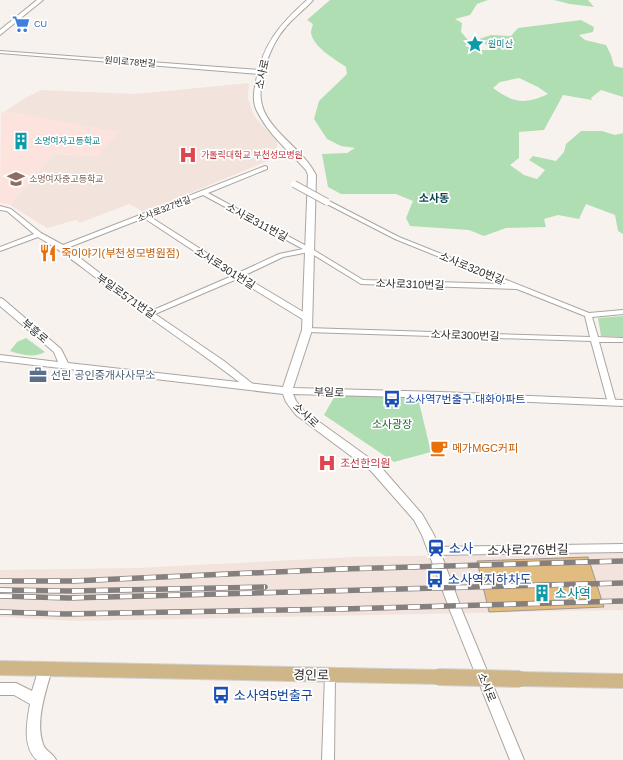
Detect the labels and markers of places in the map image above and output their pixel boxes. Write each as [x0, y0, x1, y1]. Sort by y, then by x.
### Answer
supermarket icon: CU [11, 14, 31, 34]
place label: CU [34, 19, 47, 29]
place icon: 원미산 [465, 34, 485, 54]
place label: 원미산 [488, 39, 514, 49]
building icon: 소명여자고등학교 [11, 131, 31, 151]
place label: 소명여자고등학교 [34, 135, 100, 146]
hospital icon: 가톨릭대학교 부천성모병원 [178, 145, 198, 165]
place label: 가톨릭대학교 부천성모병원 [201, 149, 303, 160]
school or university icon: 소명여자중고등학교 [6, 169, 26, 189]
place label: 소명여자중고등학교 [29, 173, 104, 184]
restaurant icon: 죽이야기(부천성모병원점) [38, 243, 58, 263]
place label: 죽이야기(부천성모병원점) [61, 247, 180, 259]
office icon: 선린 공인중개사사무소 [28, 365, 48, 385]
place label: 선린 공인중개사사무소 [51, 369, 155, 381]
bus stop icon: 소사역7번출구.대화아파트 [382, 389, 402, 409]
place label: 소사역7번출구.대화아파트 [405, 393, 526, 405]
cafe icon: 메가MGC커피 [429, 438, 449, 458]
place label: 메가MGC커피 [452, 442, 518, 454]
hospital icon: 조선한의원 [317, 453, 337, 473]
place label: 조선한의원 [340, 457, 391, 469]
station icon: 소사 [426, 538, 446, 558]
place label: 소사 [449, 541, 473, 556]
bus stop icon: 소사역지하차도 [425, 569, 445, 589]
place label: 소사역지하차도 [448, 572, 532, 587]
building icon: 소사역 [532, 583, 552, 603]
place label: 소사역 [555, 586, 591, 601]
bus stop icon: 소사역5번출구 [211, 685, 231, 705]
place label: 소사역5번출구 [234, 688, 313, 703]

